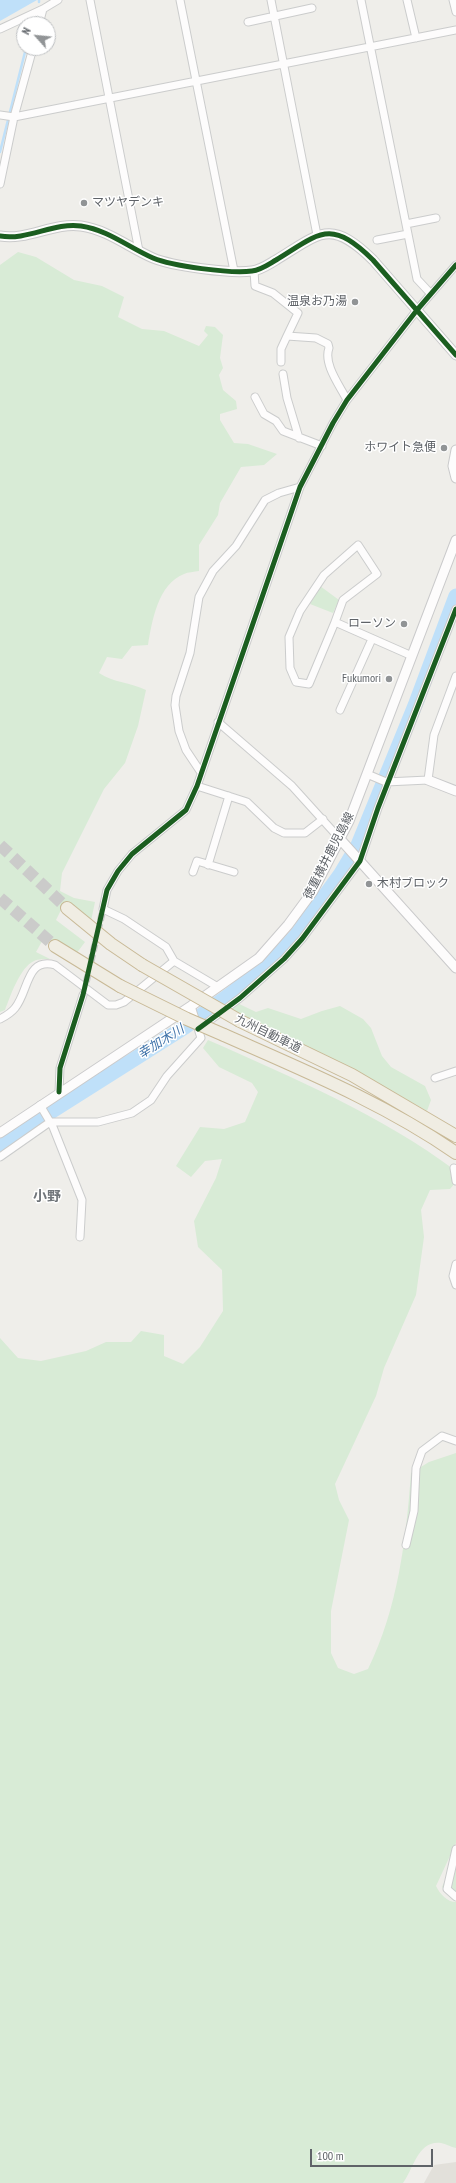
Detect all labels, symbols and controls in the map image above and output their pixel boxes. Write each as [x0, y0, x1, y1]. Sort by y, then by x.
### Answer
north arrow [16, 16, 56, 56]
text: N [19, 25, 34, 37]
place label: マツヤデンキ [92, 196, 164, 210]
marker: マツヤデンキ [79, 198, 89, 208]
place label: 温泉お乃湯 [287, 295, 347, 309]
marker: 温泉お乃湯 [350, 297, 360, 307]
place label: ホワイト急便 [364, 441, 436, 455]
marker: ホワイト急便 [439, 443, 449, 453]
place label: ローソン [348, 617, 396, 631]
marker: ローソン [399, 619, 409, 629]
place label: Fukumori [342, 672, 381, 686]
marker: Fukumori [384, 674, 394, 684]
street label: 徳重横井鹿児島線 [301, 810, 357, 902]
place label: 木村ブロック [377, 877, 449, 891]
marker: 木村ブロック [364, 879, 374, 889]
street label: 九州自動車道 [232, 1012, 304, 1056]
water label: 幸加木川 [135, 1022, 187, 1062]
district label: 小野 [33, 1189, 61, 1205]
scale bar [312, 2141, 435, 2167]
text: 100 m [317, 2148, 344, 2163]

